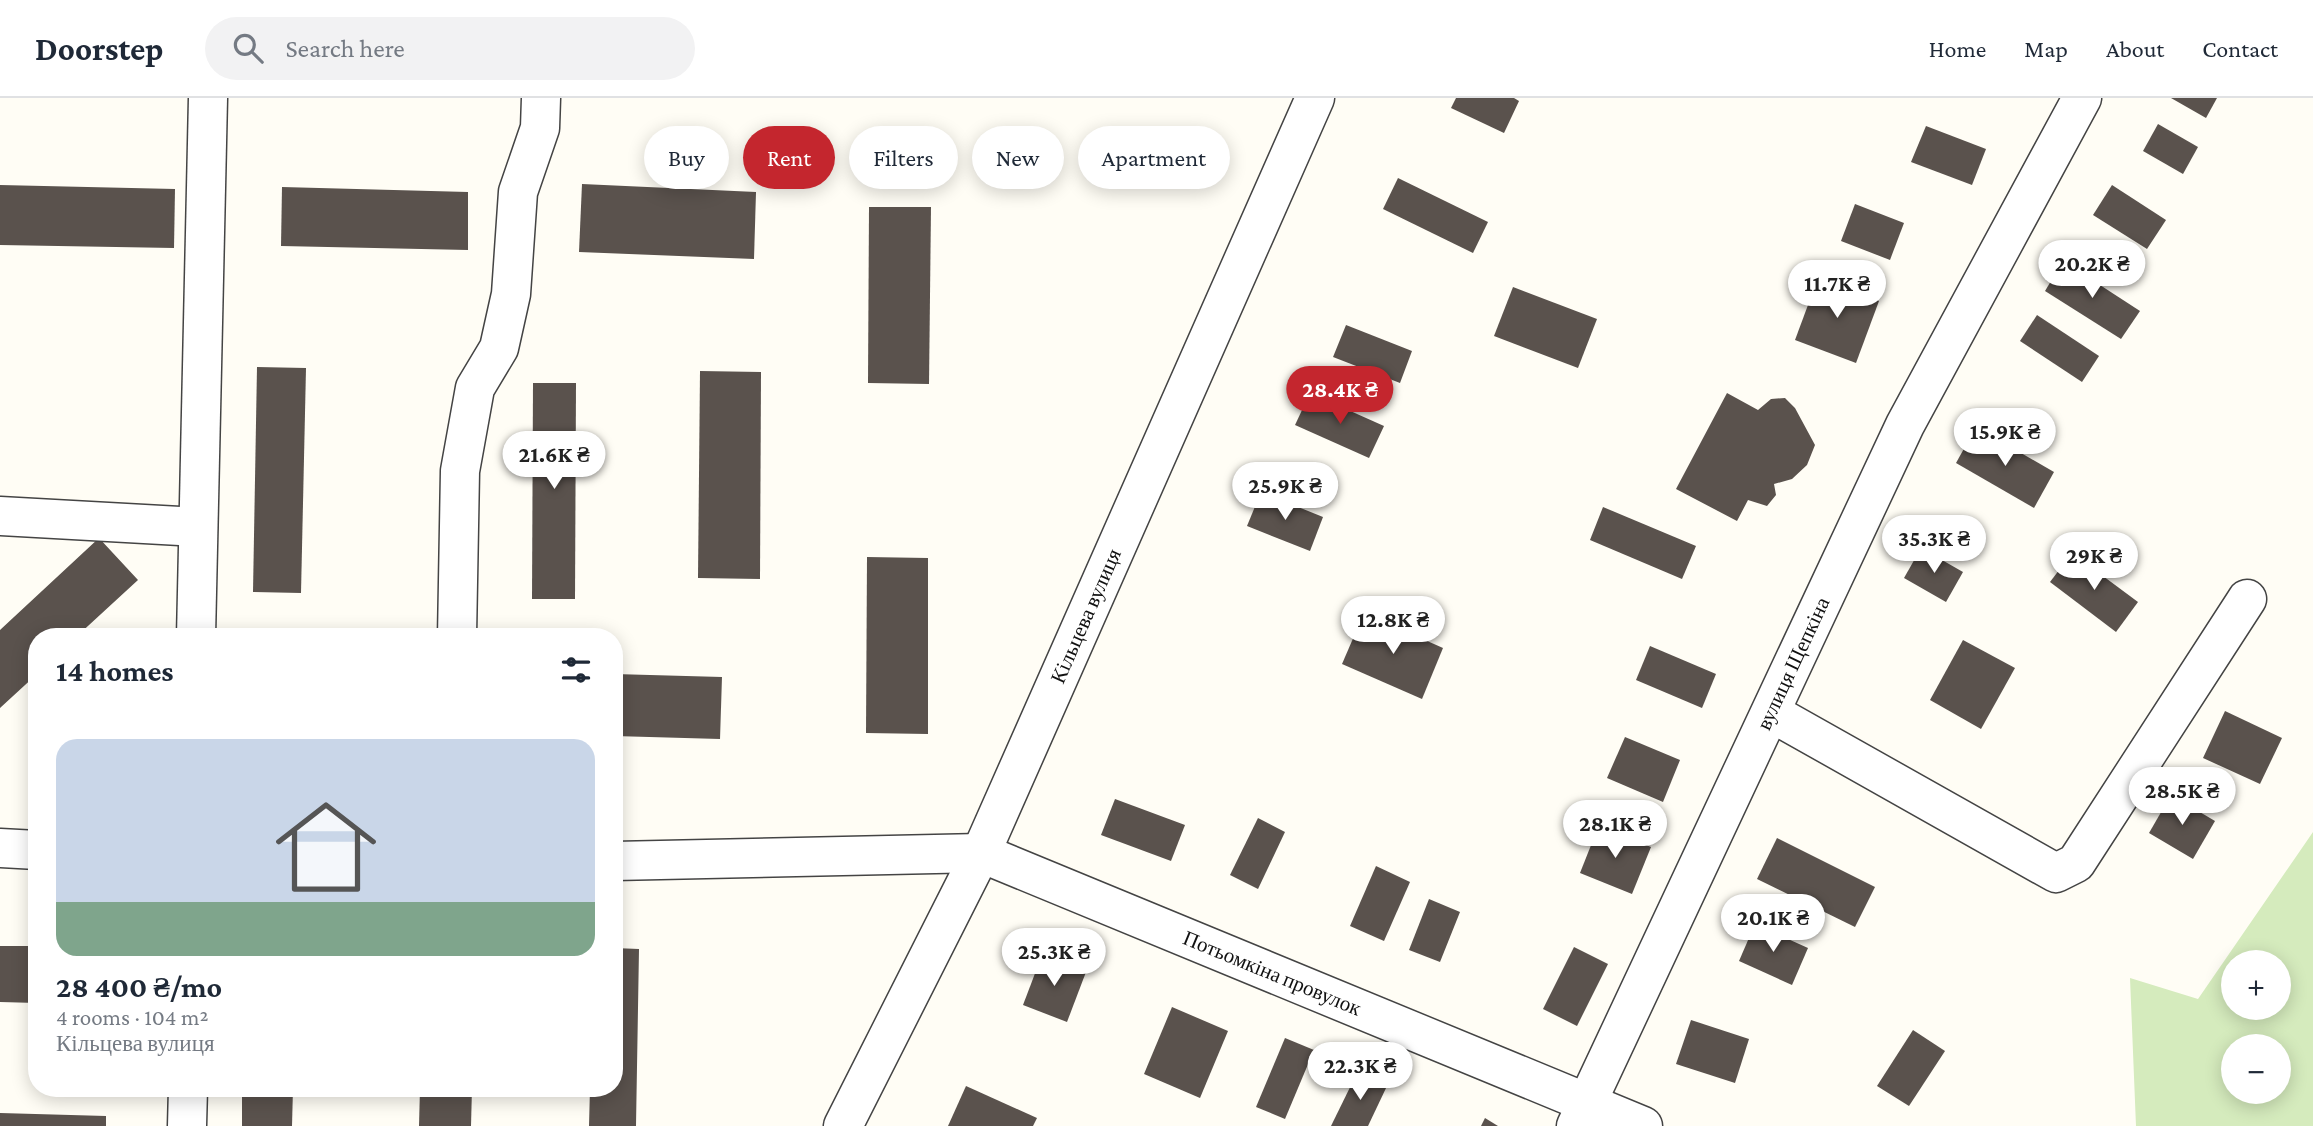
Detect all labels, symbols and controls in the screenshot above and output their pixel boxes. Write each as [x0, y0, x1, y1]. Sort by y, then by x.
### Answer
search box [205, 17, 695, 80]
icon: search [229, 29, 267, 67]
text: Doorstep [35, 30, 163, 67]
text: Search here [285, 34, 405, 63]
text: Home [1929, 35, 1986, 62]
text: Map [2024, 35, 2068, 62]
text: About [2106, 35, 2164, 62]
text: Contact [2202, 35, 2278, 62]
chip: Buy [644, 126, 729, 189]
chip: Rent [743, 126, 835, 189]
chip: Filters [849, 126, 958, 189]
chip: New [972, 126, 1064, 189]
chip: Apartment [1078, 126, 1230, 189]
pin: 20.2K ₴ [2027, 240, 2157, 300]
text: 20.2K ₴ [2054, 250, 2130, 276]
pin: 11.7K ₴ [1772, 260, 1902, 320]
text: 11.7K ₴ [1804, 270, 1870, 296]
pin: 28.4K ₴ [1275, 366, 1405, 426]
text: 28.4K ₴ [1302, 376, 1378, 402]
pin: 15.9K ₴ [1940, 408, 2070, 468]
text: 15.9K ₴ [1970, 418, 2040, 444]
pin: 21.6K ₴ [489, 432, 619, 491]
text: 21.6K ₴ [519, 441, 589, 467]
pin: 25.9K ₴ [1220, 462, 1350, 522]
text: 25.9K ₴ [1248, 472, 1322, 498]
pin: 35.3K ₴ [1869, 516, 1999, 575]
text: 35.3K ₴ [1898, 525, 1970, 551]
pin: 29K ₴ [2045, 532, 2143, 592]
text: 29K ₴ [2066, 542, 2122, 568]
street label: Кільцева вулиця [1046, 545, 1126, 687]
street label: вулиця Щепкіна [1752, 593, 1835, 734]
pin: 12.8K ₴ [1328, 596, 1458, 656]
text: 12.8K ₴ [1357, 606, 1429, 632]
icon: filters [557, 651, 595, 689]
text: 14 homes [56, 654, 174, 687]
pin: 28.5K ₴ [2117, 768, 2247, 827]
text: 28.5K ₴ [2145, 777, 2219, 803]
icon: home [263, 784, 389, 910]
pin: 28.1K ₴ [1550, 800, 1680, 860]
text: 28.1K ₴ [1579, 810, 1651, 836]
pin: 20.1K ₴ [1708, 894, 1838, 954]
text: 20.1K ₴ [1737, 904, 1809, 930]
street label: Потьомкіна провулок [1180, 926, 1365, 1021]
pin: 25.3K ₴ [989, 928, 1119, 988]
text: 25.3K ₴ [1018, 938, 1090, 964]
map controls [2221, 950, 2291, 1104]
button: + [2221, 950, 2291, 1020]
text: 28 400 ₴/mo [56, 970, 222, 1003]
text: 4 rooms · 104 m² [56, 1004, 208, 1030]
text: Кільцева вулиця [56, 1030, 215, 1056]
button: − [2221, 1034, 2291, 1104]
pin: 22.3K ₴ [1295, 1042, 1425, 1102]
text: 22.3K ₴ [1324, 1052, 1396, 1078]

